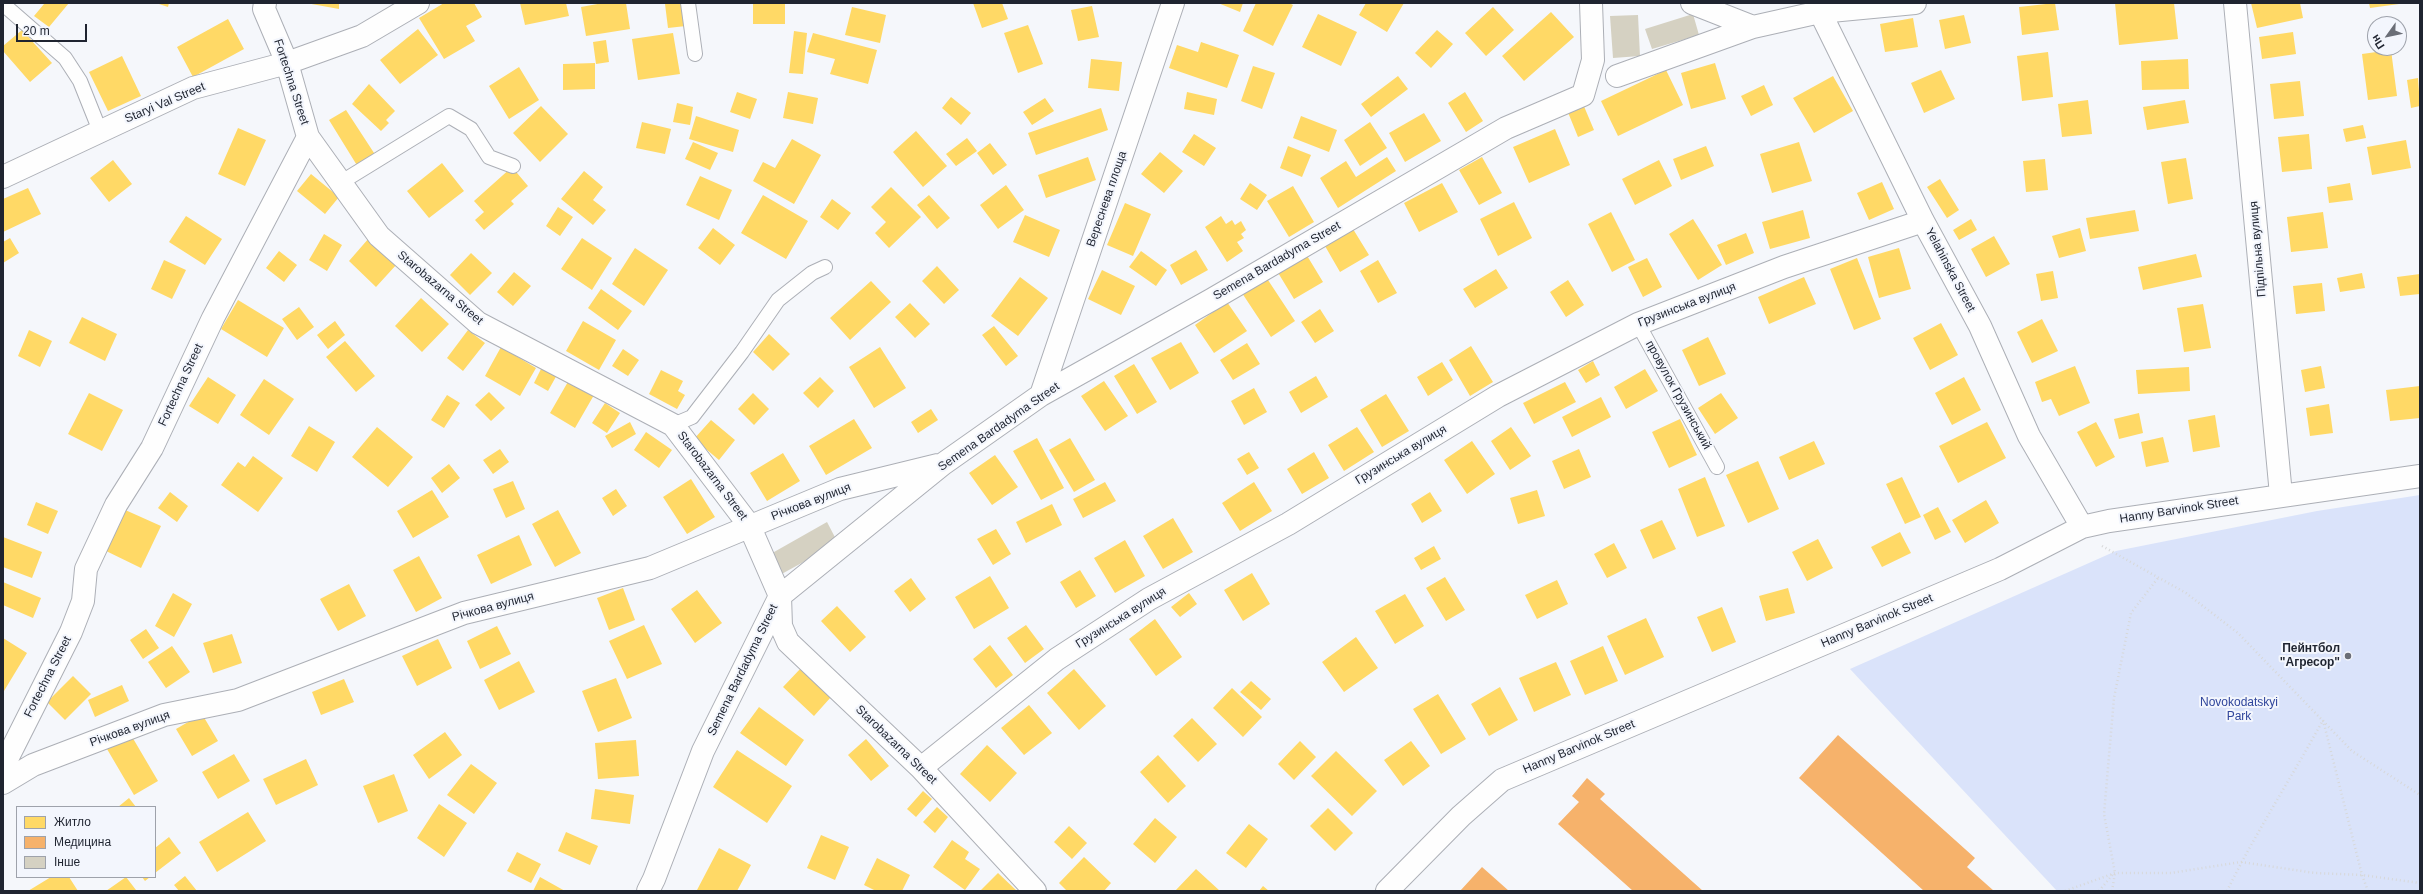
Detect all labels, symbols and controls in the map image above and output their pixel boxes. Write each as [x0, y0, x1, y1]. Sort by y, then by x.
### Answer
scale bar [18, 16, 89, 42]
north arrow [2367, 16, 2407, 56]
text: 20 m [23, 24, 50, 38]
text: Пн [2369, 33, 2387, 51]
street label: Fortechna Street [270, 37, 312, 127]
street label: Staryi Val Street [123, 80, 207, 126]
street label: Вереснева площа [1084, 149, 1130, 249]
street label: Підпільна вулиця [2247, 200, 2269, 298]
street label: Semena Bardadyma Street [1211, 219, 1343, 303]
street label: Yelahinska Street [1922, 226, 1978, 314]
street label: Starobazarna Street [394, 248, 486, 328]
street label: Грузинська вулиця [1636, 280, 1738, 330]
street label: провулок Грузинський [1642, 338, 1714, 452]
street label: Fortechna Street [156, 341, 206, 429]
street label: Semena Bardadyma Street [936, 380, 1062, 474]
street label: Грузинська вулиця [1353, 422, 1449, 488]
street label: Starobazarna Street [674, 429, 750, 523]
street label: Річкова вулиця [769, 480, 853, 524]
street label: Hanny Barvinok Street [2119, 493, 2239, 527]
street label: Грузинська вулиця [1073, 584, 1169, 652]
street label: Річкова вулиця [450, 589, 536, 625]
street label: Hanny Barvinok Street [1819, 591, 1935, 651]
street label: Semena Bardadyma Street [705, 602, 781, 738]
street label: Fortechna Street [21, 634, 75, 720]
place label: Пейнтбол "Агресор" [2280, 642, 2340, 670]
marker: Пейнтбол "Агресор" [2343, 651, 2353, 661]
park label: Novokodatskyi Park [2200, 696, 2278, 724]
street label: Starobazarna Street [852, 703, 940, 787]
street label: Річкова вулиця [88, 708, 172, 750]
street label: Hanny Barvinok Street [1521, 717, 1637, 777]
legend [16, 806, 156, 878]
text: Житло [54, 815, 91, 829]
text: Медицина [54, 835, 111, 849]
text: Інше [54, 855, 80, 869]

